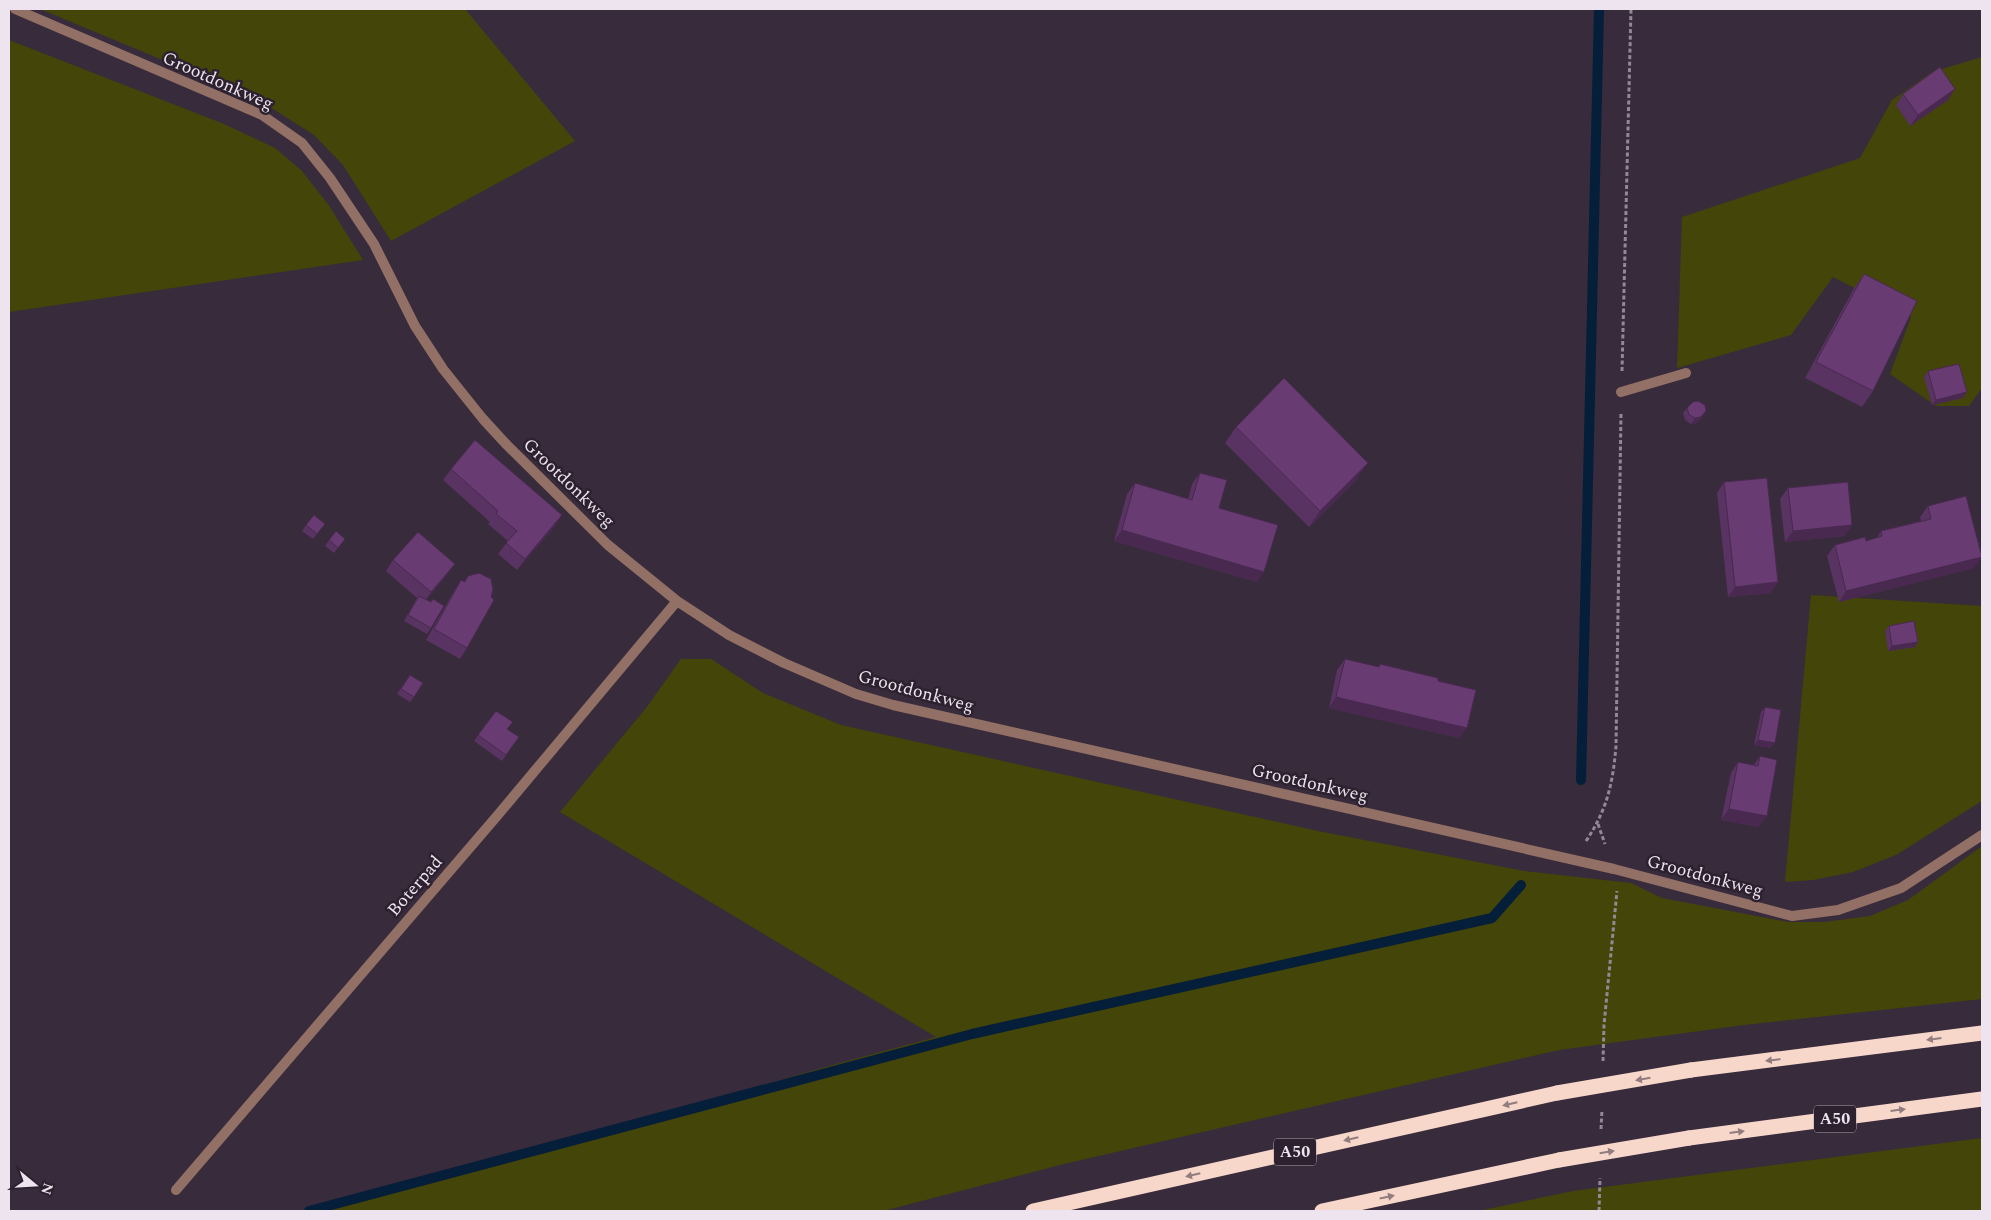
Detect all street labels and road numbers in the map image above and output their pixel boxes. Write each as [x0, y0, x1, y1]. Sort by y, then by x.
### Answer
street label: Grootdonkweg [158, 44, 278, 118]
street label: Grootdonkweg [517, 432, 621, 534]
street label: Grootdonkweg [855, 663, 977, 719]
street label: Grootdonkweg [1249, 756, 1371, 810]
street label: Grootdonkweg [1644, 848, 1766, 904]
street label: Boterpad [381, 850, 449, 922]
road number: A50 [1814, 1106, 1856, 1132]
road number: A50 [1274, 1138, 1316, 1166]

